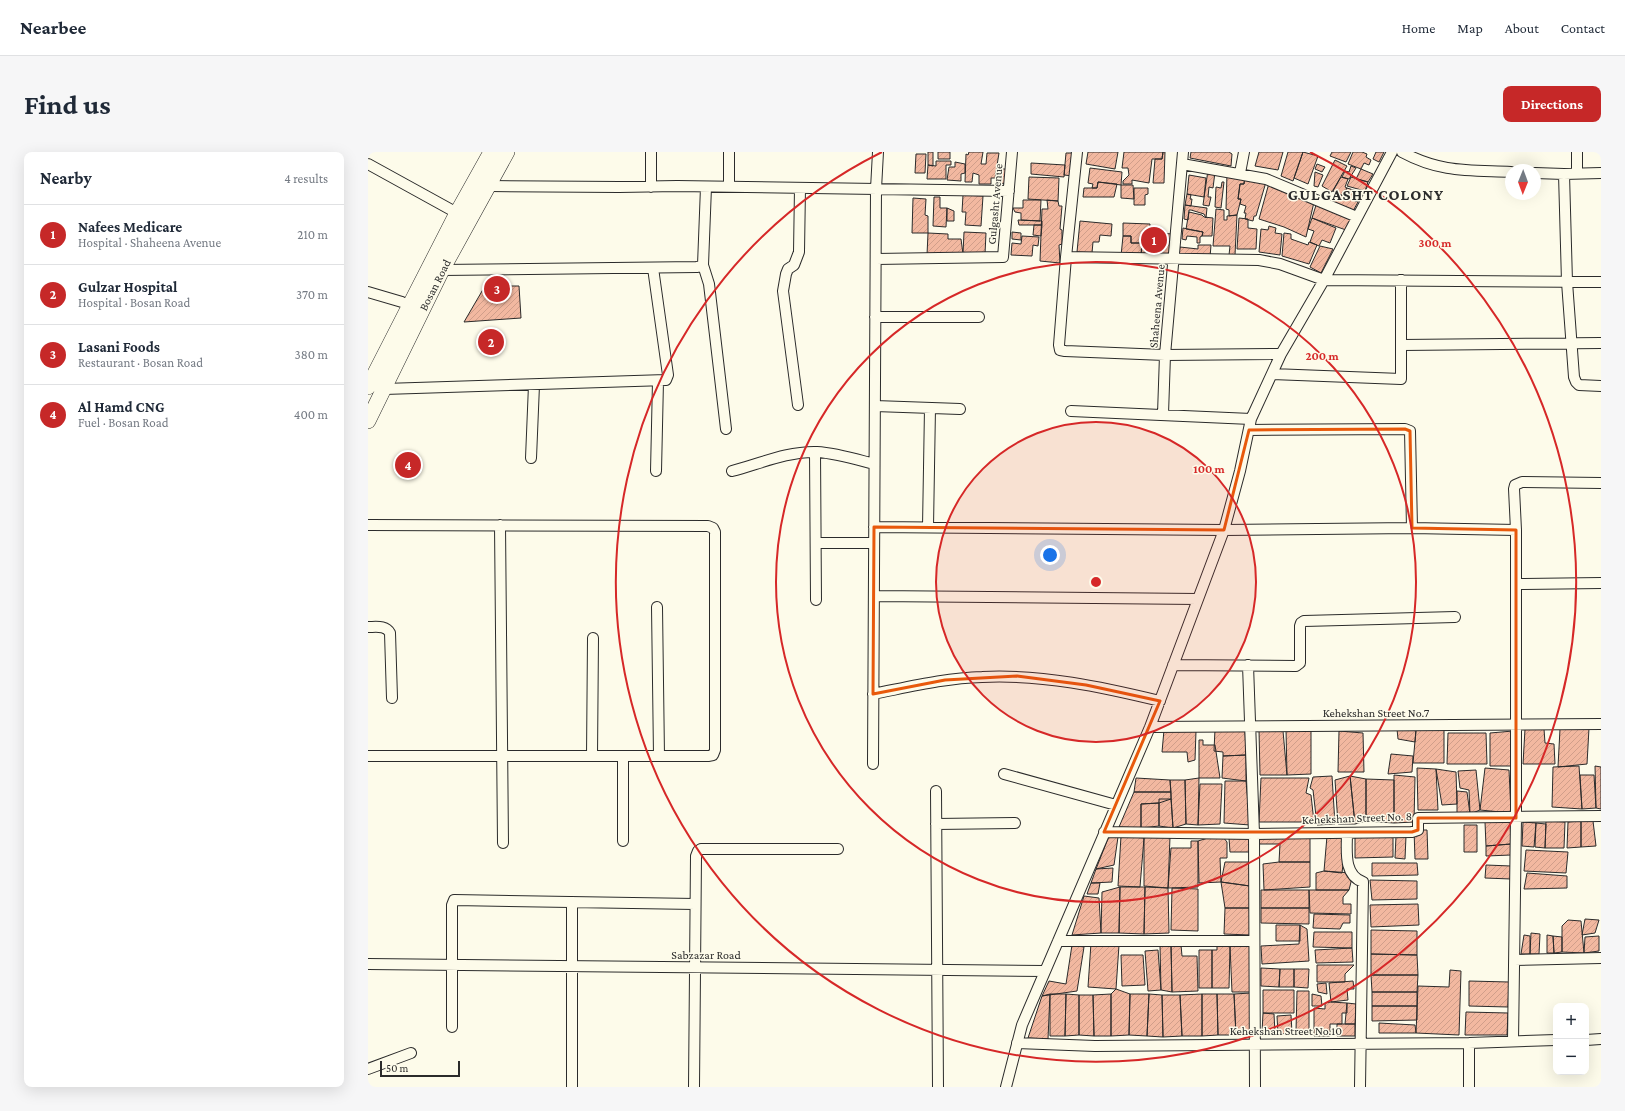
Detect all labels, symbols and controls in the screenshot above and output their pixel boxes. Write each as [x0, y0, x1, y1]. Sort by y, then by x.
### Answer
text: Nearbee [20, 17, 86, 38]
text: Home [1402, 20, 1435, 36]
text: Map [1457, 20, 1483, 36]
text: About [1505, 20, 1539, 36]
text: Contact [1561, 20, 1605, 36]
button: Directions [1503, 86, 1601, 122]
text: Find us [24, 89, 111, 120]
street label: Gulgasht Avenue [984, 163, 1006, 245]
north arrow [1505, 164, 1541, 200]
text: Nearby [40, 169, 92, 188]
text: 4 results [284, 171, 328, 186]
district label: GULGASHT COLONY [1288, 186, 1444, 203]
text: Nafees Medicare [78, 219, 182, 235]
pin: 1 [1141, 225, 1167, 255]
text: 1 [51, 227, 55, 242]
text: 210 m [297, 227, 328, 242]
text: Hospital · Shaheena Avenue [78, 235, 221, 250]
text: 300 m [1419, 236, 1452, 250]
street label: Bosan Road [416, 256, 454, 313]
street label: Shaheena Avenue [1146, 263, 1168, 349]
pin: 3 [484, 274, 510, 304]
text: Gulzar Hospital [78, 279, 177, 295]
text: 2 [50, 287, 56, 302]
text: 370 m [296, 287, 328, 302]
text: Hospital · Bosan Road [78, 295, 190, 310]
pin: 2 [478, 327, 504, 357]
text: Lasani Foods [78, 339, 160, 355]
text: 3 [50, 347, 56, 362]
text: 380 m [295, 347, 328, 362]
text: 200 m [1305, 349, 1339, 363]
text: Restaurant · Bosan Road [78, 355, 203, 370]
text: Al Hamd CNG [78, 399, 165, 415]
text: 4 [49, 407, 57, 422]
text: 400 m [294, 407, 328, 422]
text: Fuel · Bosan Road [78, 415, 169, 430]
pin: 4 [395, 450, 421, 480]
text: 100 m [1193, 462, 1226, 476]
your location [1040, 545, 1060, 565]
centre of rings [1089, 575, 1103, 589]
street label: Kehekshan Street No.7 [1323, 706, 1430, 720]
street label: Kehekshan Street No. 8 [1302, 809, 1412, 827]
street label: Sabzazar Road [671, 948, 741, 962]
map controls [1553, 1003, 1589, 1075]
button: + [1553, 1003, 1589, 1039]
street label: Kehekshan Street No.10 [1230, 1024, 1342, 1038]
button: − [1553, 1039, 1589, 1075]
scale bar [380, 1059, 460, 1078]
text: 50 m [386, 1062, 408, 1074]

